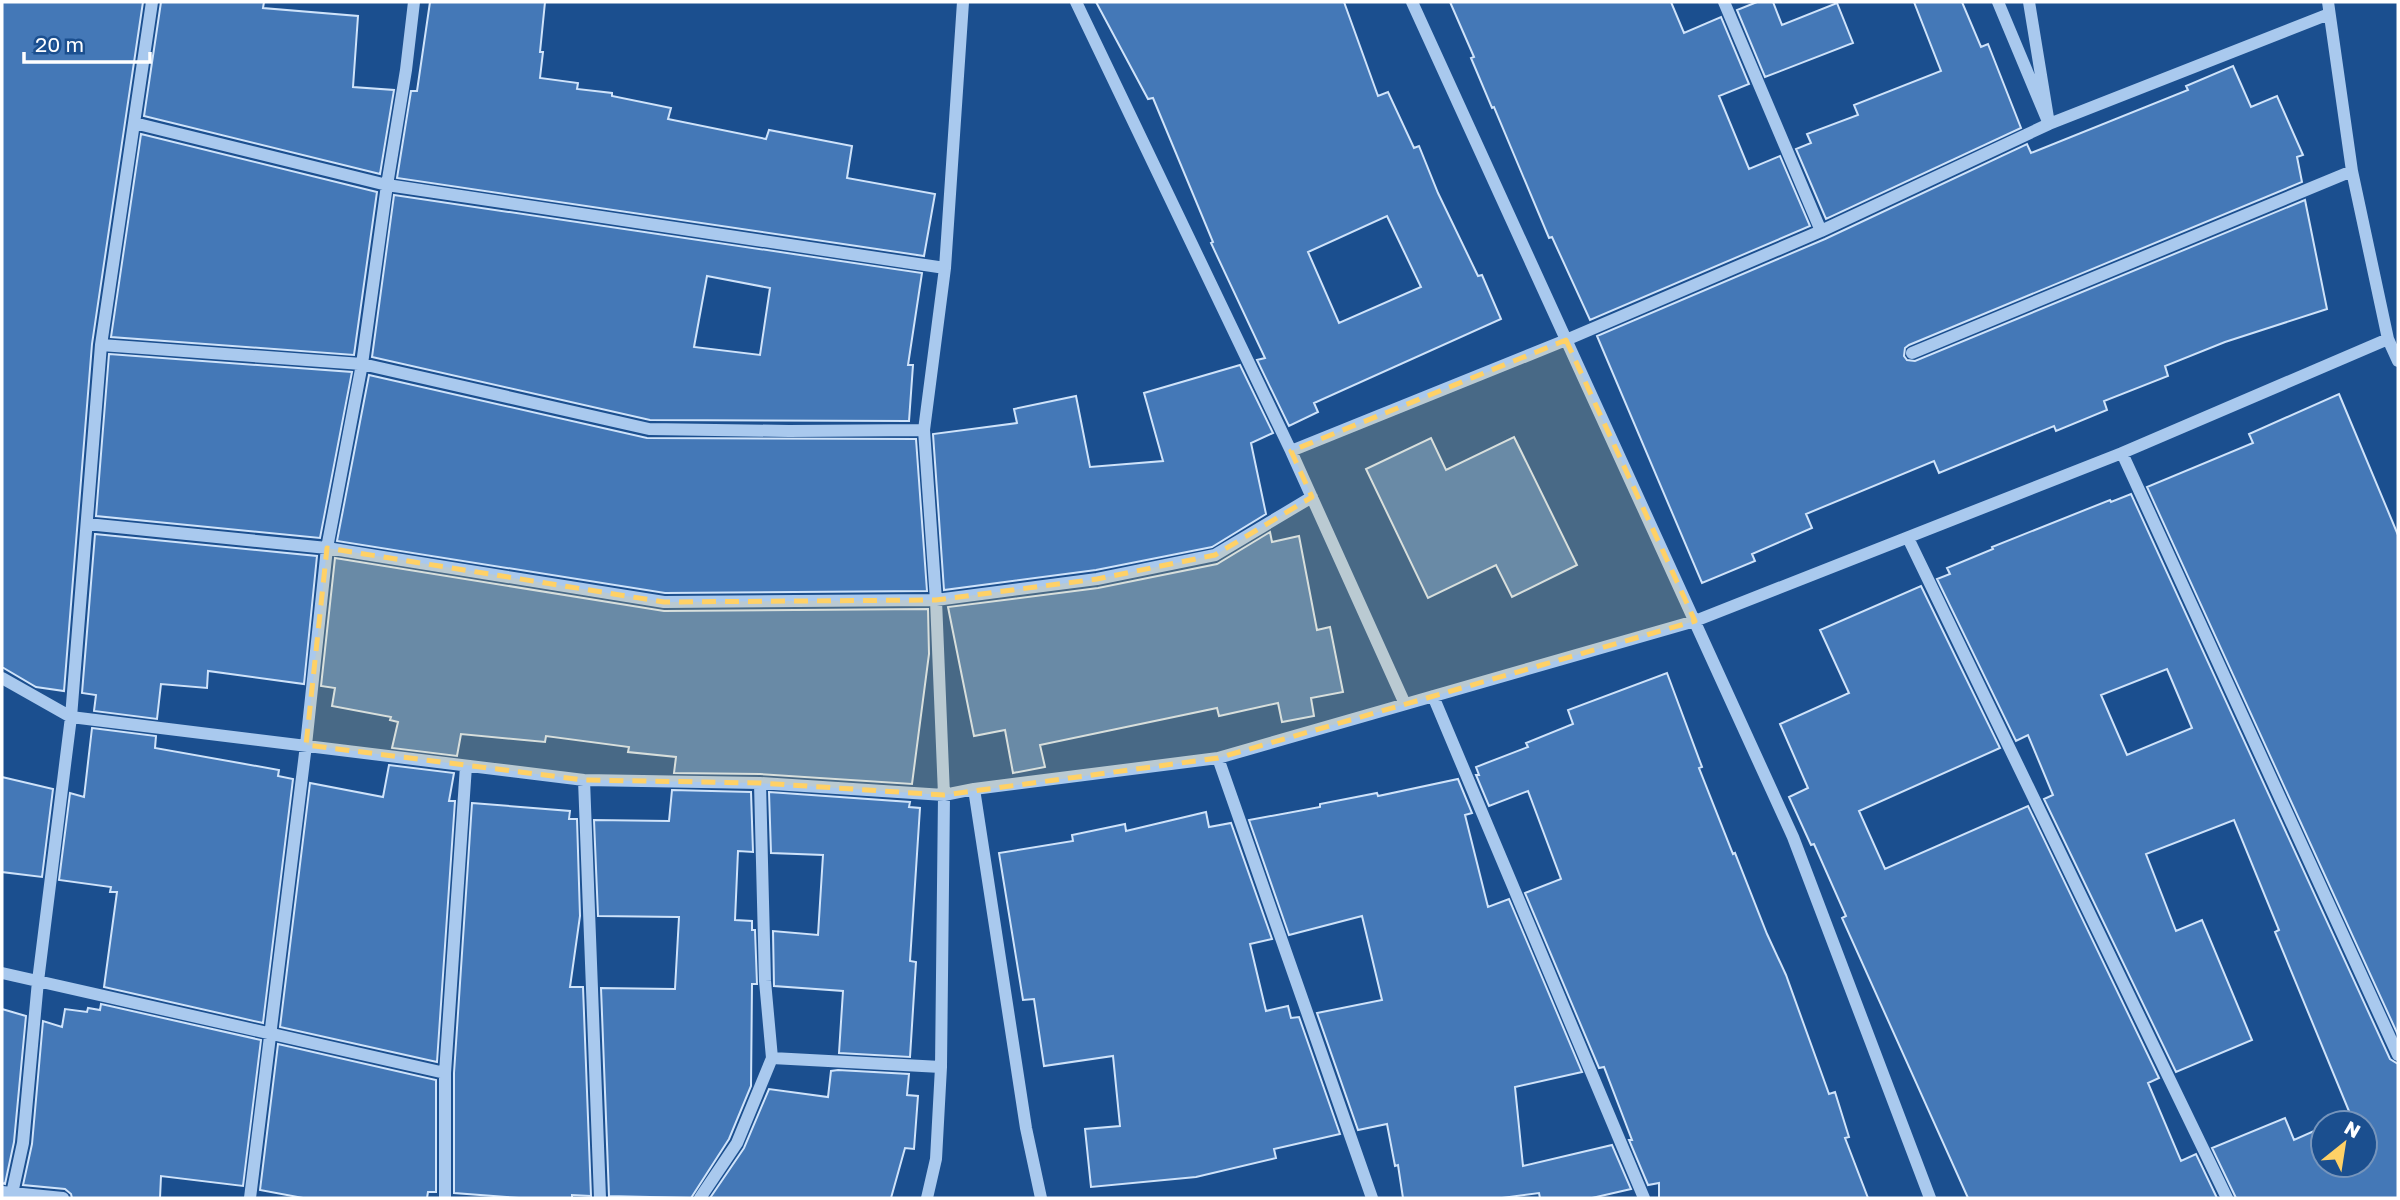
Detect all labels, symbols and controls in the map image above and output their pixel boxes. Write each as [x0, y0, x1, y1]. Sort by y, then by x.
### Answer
scale bar [24, 21, 150, 65]
text: 20 m [35, 31, 84, 57]
north arrow [2309, 1109, 2379, 1179]
text: N [2341, 1115, 2365, 1142]

